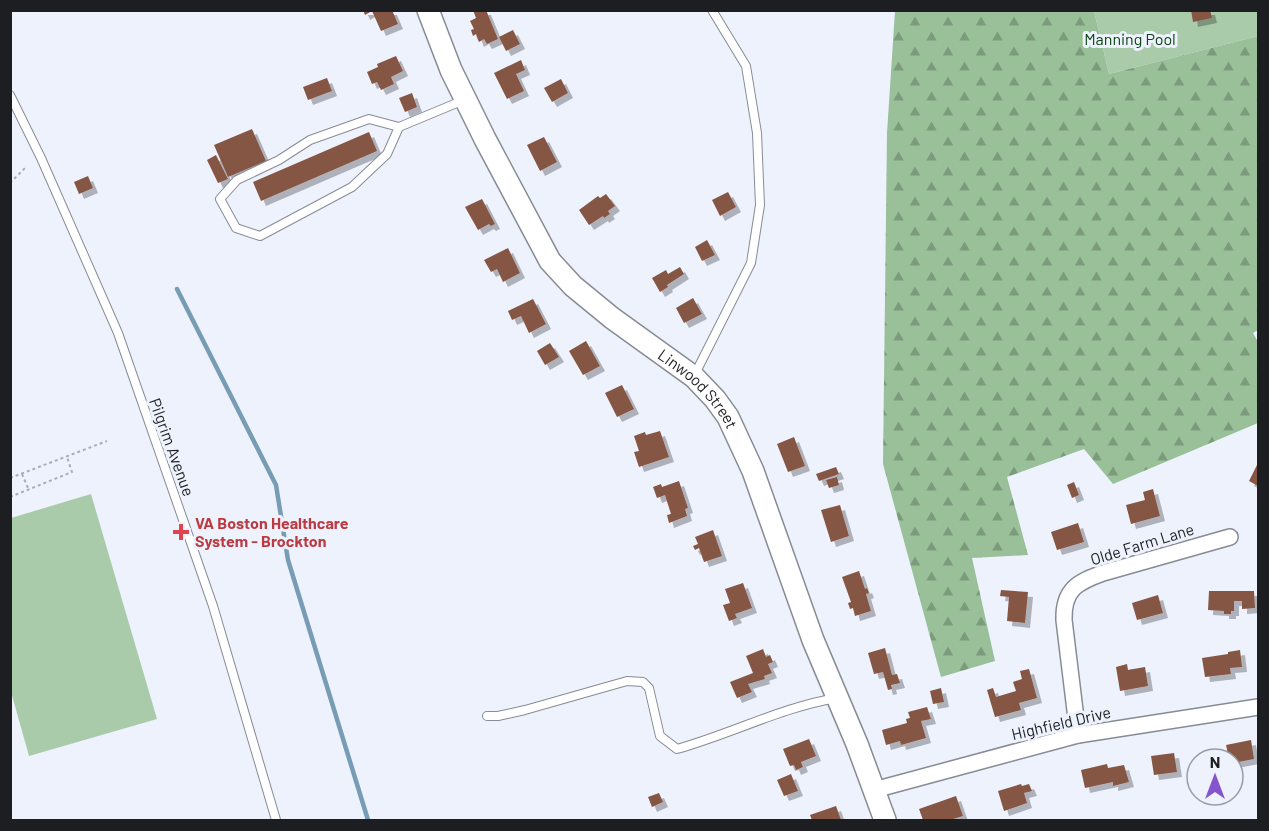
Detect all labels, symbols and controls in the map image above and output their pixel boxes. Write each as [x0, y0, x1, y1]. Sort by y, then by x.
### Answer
park label: Manning Pool [1084, 29, 1176, 48]
street label: Linwood Street [655, 344, 742, 431]
street label: Pilgrim Avenue [146, 395, 199, 498]
place label: VA Boston Healthcare System - Brockton [195, 513, 349, 550]
street label: Olde Farm Lane [1088, 519, 1196, 568]
marker: VA Boston Healthcare System - Brockton [172, 523, 190, 541]
street label: Highfield Drive [1009, 702, 1112, 743]
north arrow [1185, 747, 1245, 807]
text: N [1210, 752, 1220, 771]

